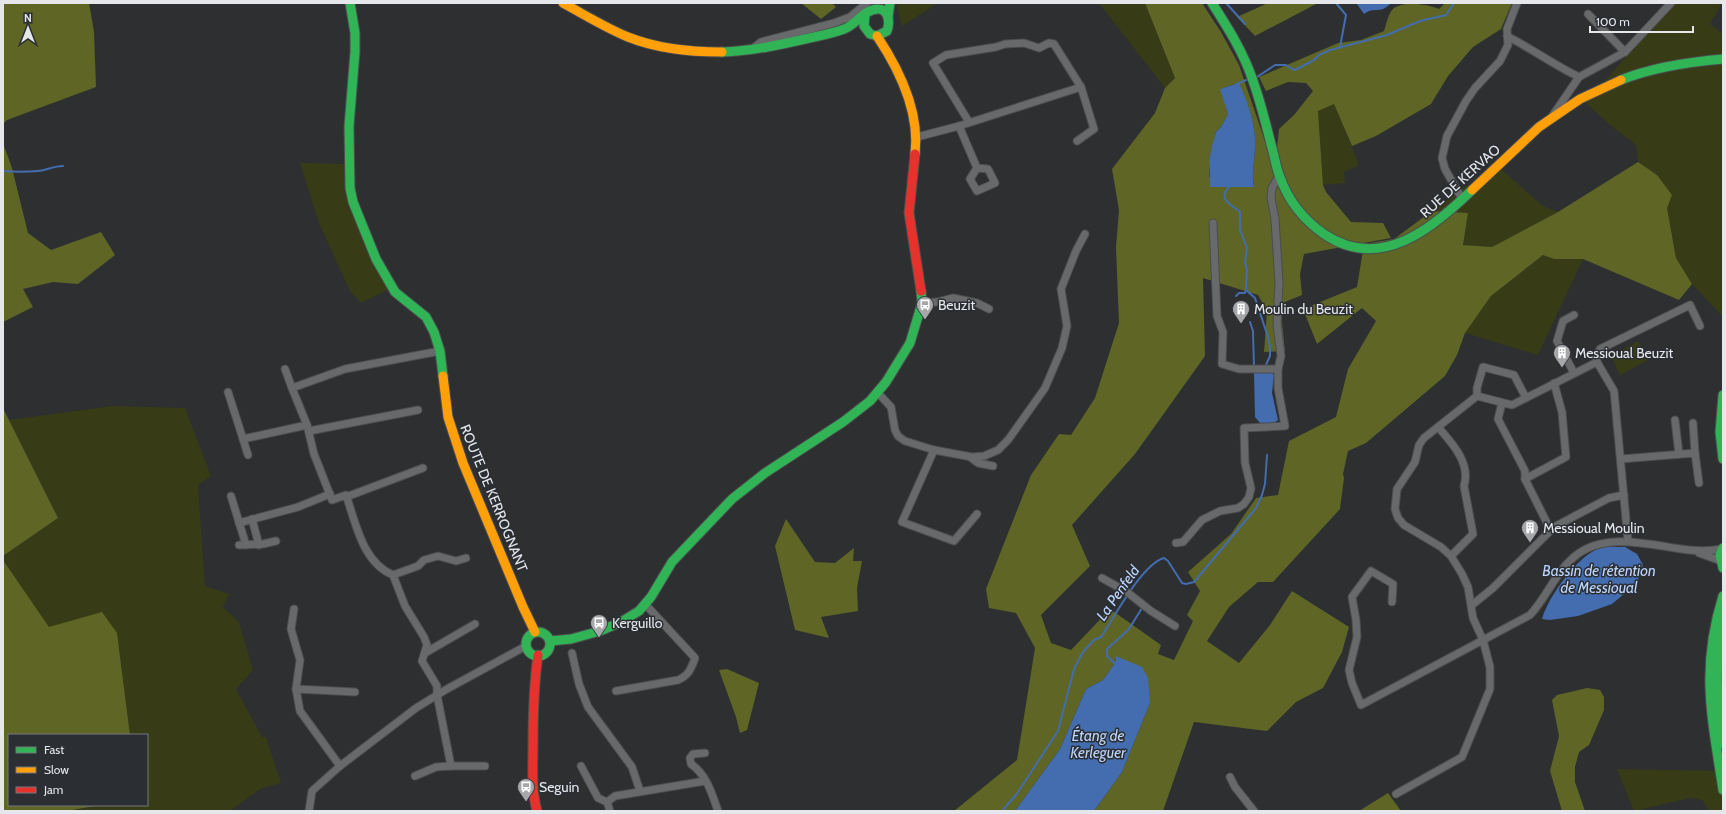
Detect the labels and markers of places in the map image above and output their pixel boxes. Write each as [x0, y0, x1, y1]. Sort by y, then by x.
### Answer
bus stop icon: Beuzit [915, 295, 935, 320]
place label: Beuzit [938, 296, 975, 314]
building icon: Moulin du Beuzit [1231, 299, 1251, 324]
place label: Moulin du Beuzit [1254, 300, 1353, 318]
building icon: Messioual Beuzit [1552, 343, 1572, 368]
place label: Messioual Beuzit [1575, 344, 1674, 362]
building icon: Messioual Moulin [1520, 518, 1540, 543]
place label: Messioual Moulin [1543, 519, 1645, 537]
bus stop icon: Kerguillo [589, 613, 609, 638]
place label: Kerguillo [612, 614, 663, 632]
bus stop icon: Seguin [516, 777, 536, 802]
place label: Seguin [539, 778, 580, 796]

